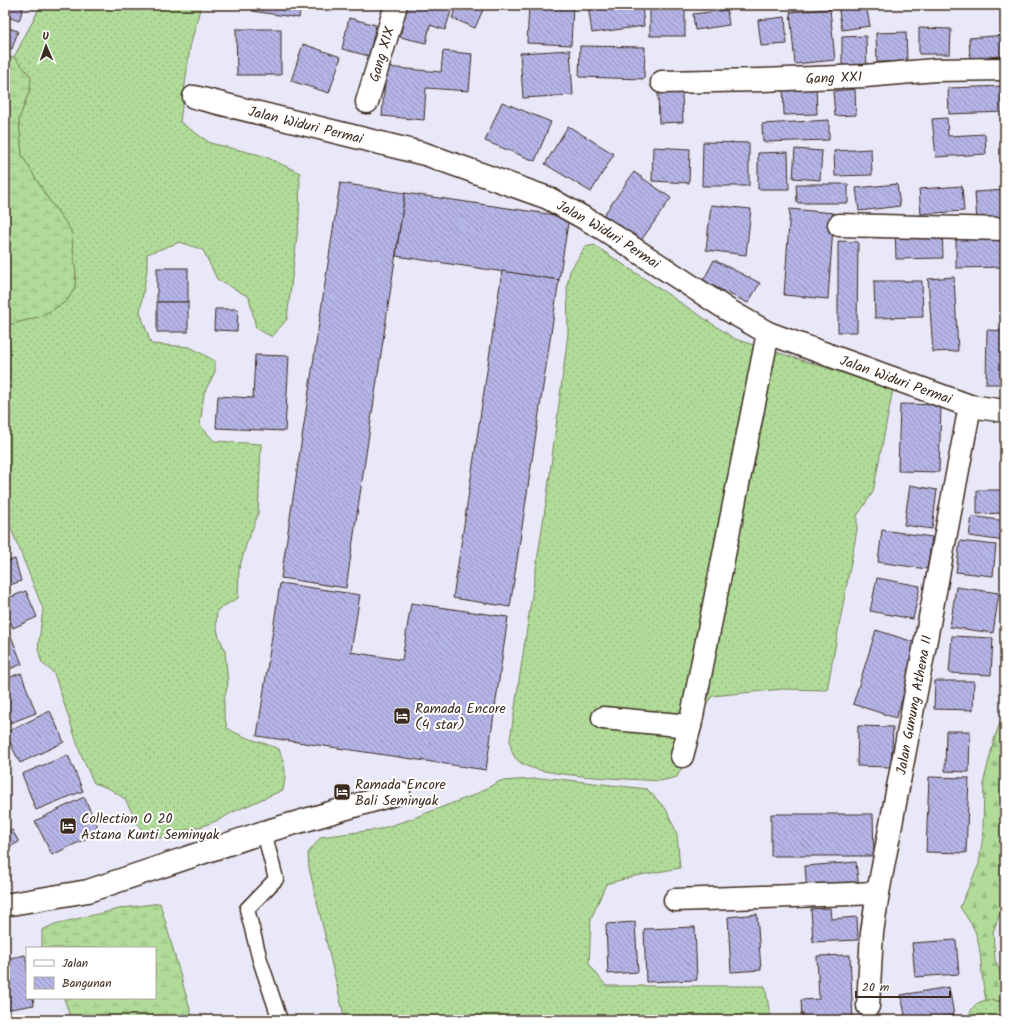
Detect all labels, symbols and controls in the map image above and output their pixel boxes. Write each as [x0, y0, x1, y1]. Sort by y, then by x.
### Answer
street label: Gang XIX [364, 24, 401, 85]
north arrow [26, 26, 66, 66]
text: U [42, 28, 50, 46]
street label: Gang XXI [805, 66, 863, 90]
street label: Jalan Widuri Permai [246, 101, 366, 150]
street label: Jalan Widuri Permai [552, 195, 665, 275]
street label: Jalan Widuri Permai [837, 350, 955, 411]
street label: Jalan Gunung Athena II [891, 633, 938, 777]
place label: Ramada Encore (4 star) [415, 698, 506, 736]
hotel icon: Ramada Encore (4 star) [392, 706, 412, 726]
place label: Ramada Encore Bali Seminyak [355, 774, 446, 812]
hotel icon: Ramada Encore Bali Seminyak [332, 782, 352, 802]
place label: Collection O 20 Astana Kunti Seminyak [81, 808, 220, 846]
hotel icon: Collection O 20 Astana Kunti Seminyak [58, 816, 78, 836]
legend [26, 947, 156, 999]
text: Jalan [62, 954, 88, 973]
scale bar [856, 973, 950, 999]
text: Bangunan [62, 974, 112, 993]
text: 20 m [862, 978, 890, 997]

